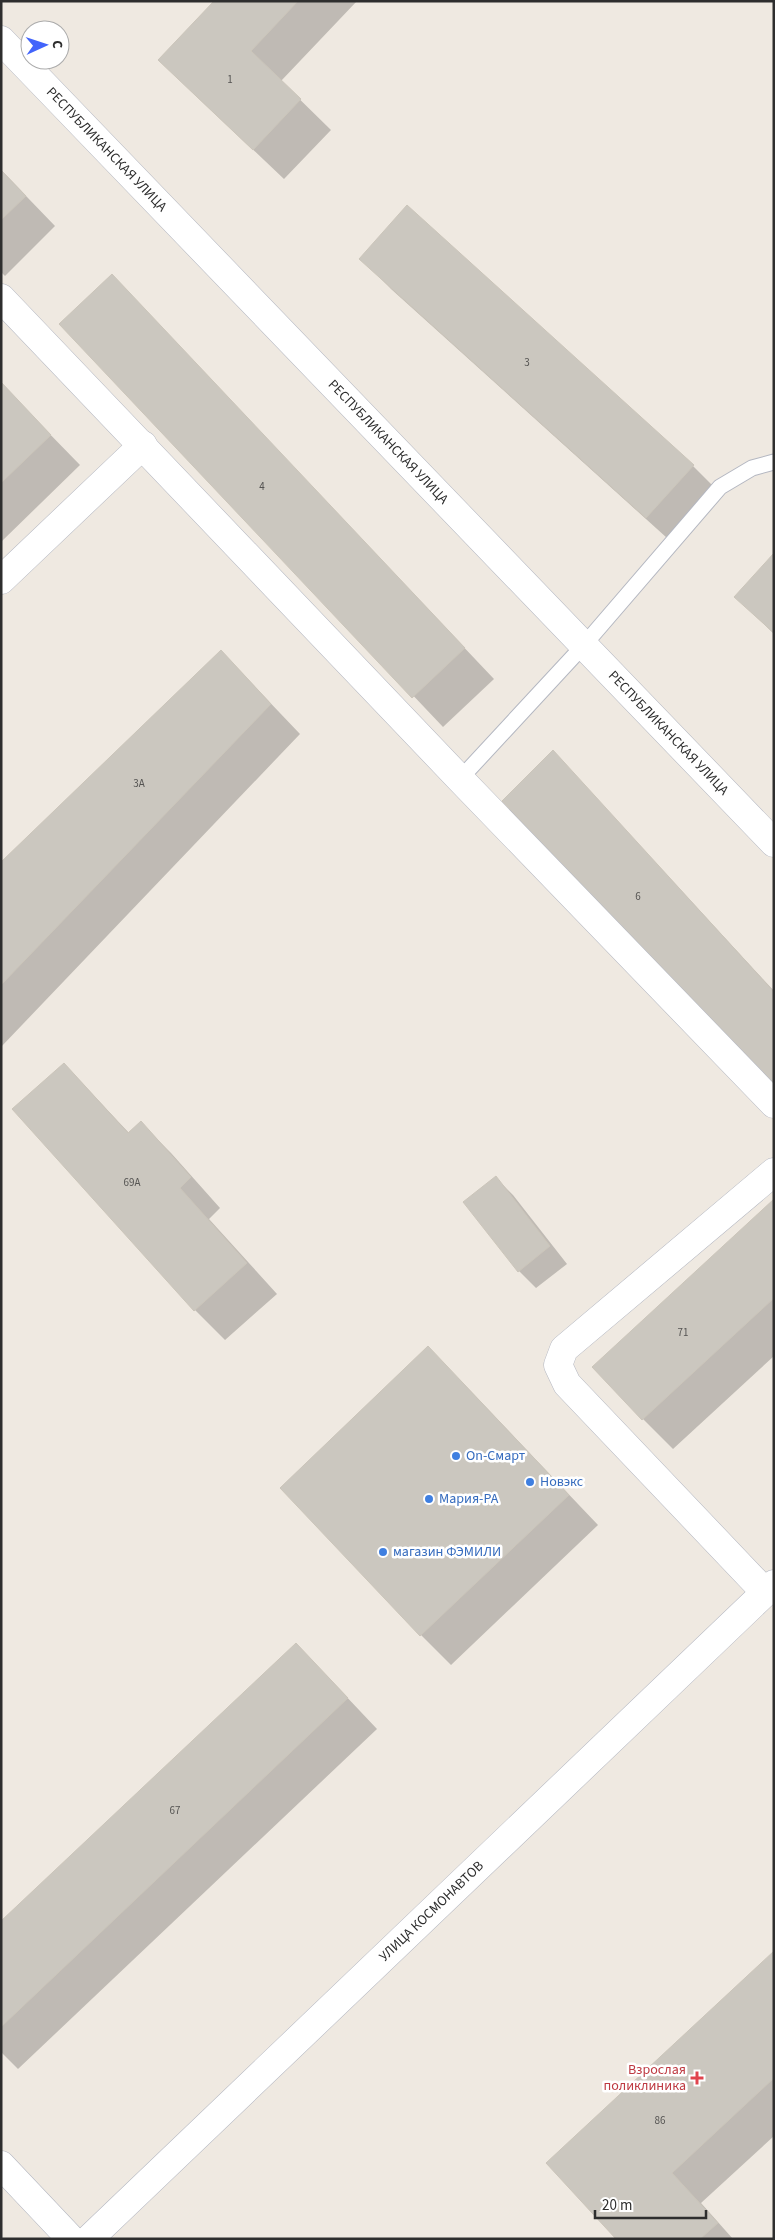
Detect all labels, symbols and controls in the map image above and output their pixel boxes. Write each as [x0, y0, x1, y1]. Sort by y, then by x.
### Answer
north arrow [20, 20, 70, 70]
text: С [47, 40, 67, 49]
house number: 1 [227, 72, 233, 87]
street label: РЕСПУБЛИКАНСКАЯ УЛИЦА [42, 83, 172, 217]
house number: 3 [524, 355, 530, 370]
street label: РЕСПУБЛИКАНСКАЯ УЛИЦА [323, 375, 453, 509]
house number: 4 [259, 479, 265, 494]
street label: РЕСПУБЛИКАНСКАЯ УЛИЦА [603, 666, 733, 800]
house number: 3А [133, 776, 145, 791]
house number: 6 [635, 889, 641, 904]
house number: 69А [124, 1175, 140, 1190]
house number: 71 [678, 1325, 688, 1340]
place label: On-Смарт [466, 1446, 526, 1466]
marker: On-Смарт [450, 1450, 462, 1462]
place label: Новэкс [540, 1472, 584, 1492]
marker: Новэкс [524, 1476, 536, 1488]
place label: Мария-РА [439, 1489, 499, 1509]
marker: Мария-РА [423, 1493, 435, 1505]
place label: магазин ФЭМИЛИ [393, 1542, 501, 1562]
marker: магазин ФЭМИЛИ [377, 1546, 389, 1558]
house number: 67 [170, 1803, 180, 1818]
street label: УЛИЦА КОСМОНАВТОВ [375, 1857, 488, 1966]
place label: Взрослая поликлиника [603, 2060, 686, 2096]
marker: Взрослая поликлиника [690, 2071, 704, 2085]
house number: 86 [655, 2113, 666, 2128]
scale bar [595, 2188, 706, 2220]
text: 20 m [602, 2195, 632, 2216]

